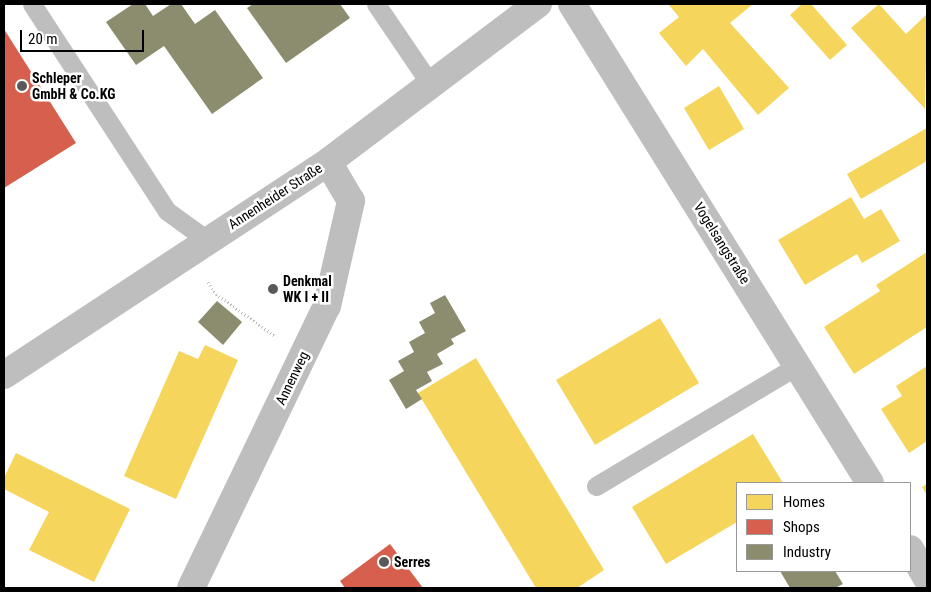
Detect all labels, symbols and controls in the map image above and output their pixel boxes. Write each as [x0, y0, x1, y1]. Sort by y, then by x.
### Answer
scale bar [22, 20, 146, 52]
text: 20 m [28, 30, 58, 48]
place label: Schleper GmbH & Co.KG [32, 70, 115, 102]
marker: Schleper GmbH & Co.KG [16, 80, 28, 92]
street label: Annenheider Straße [225, 159, 325, 233]
street label: Vogelsangstraße [690, 199, 754, 287]
place label: Denkmal WK I + II [283, 273, 332, 306]
marker: Denkmal WK I + II [267, 283, 279, 295]
street label: Annenweg [272, 348, 312, 408]
legend [736, 482, 911, 572]
text: Homes [783, 493, 825, 511]
text: Shops [783, 518, 820, 536]
text: Industry [783, 543, 831, 561]
place label: Serres [394, 554, 430, 570]
marker: Serres [378, 556, 390, 568]

